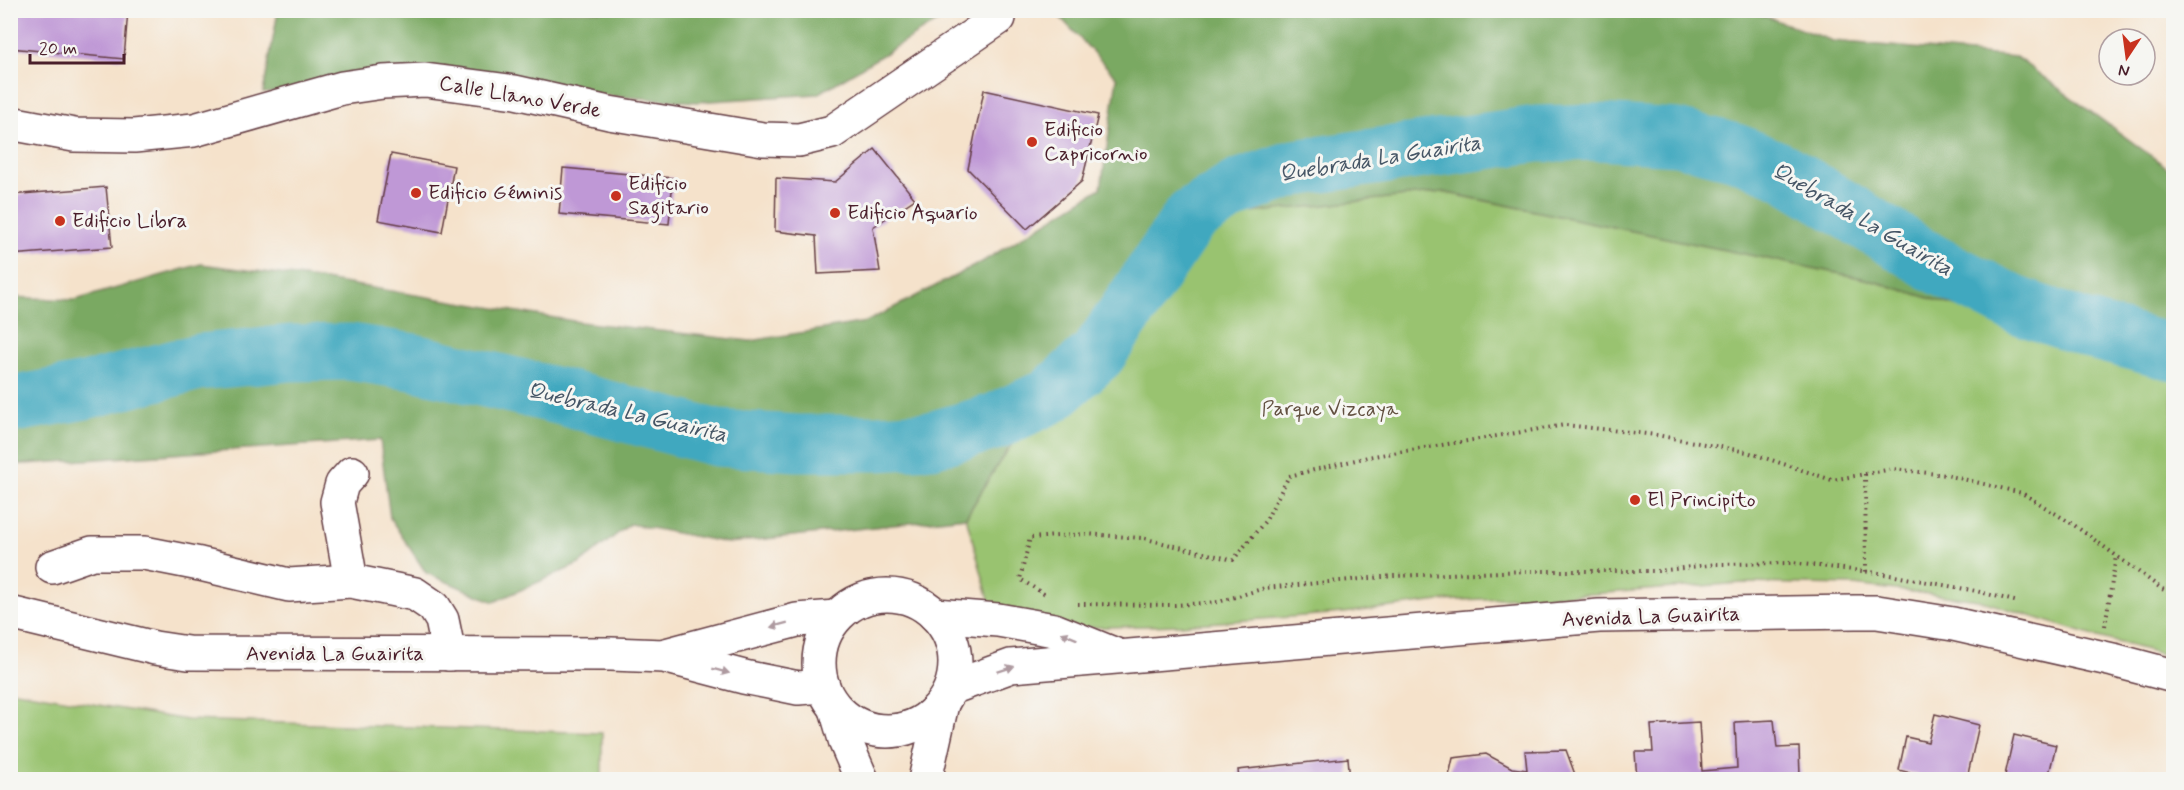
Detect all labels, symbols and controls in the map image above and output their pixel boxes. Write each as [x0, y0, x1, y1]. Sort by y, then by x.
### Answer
scale bar [30, 27, 124, 65]
north arrow [2097, 27, 2157, 87]
text: 20 m [39, 37, 77, 61]
text: N [2116, 59, 2132, 82]
street label: Calle Llano Verde [437, 69, 603, 125]
place label: Edificio Capricornio [1044, 116, 1148, 168]
water label: Quebrada La Guairita [1277, 129, 1483, 189]
marker: Edificio Capricornio [1025, 135, 1039, 149]
water label: Quebrada La Guairita [1767, 157, 1957, 283]
place label: Edificio Sagitario [628, 170, 709, 224]
place label: Edificio Géminis [428, 179, 562, 207]
marker: Edificio Géminis [409, 186, 423, 200]
marker: Edificio Sagitario [609, 189, 623, 203]
place label: Edificio Aquario [847, 199, 978, 227]
marker: Edificio Aquario [828, 206, 842, 220]
place label: Edificio Libra [72, 207, 187, 235]
marker: Edificio Libra [53, 214, 67, 228]
water label: Quebrada La Guairita [524, 376, 730, 450]
park label: Parque Vizcaya [1262, 395, 1399, 423]
place label: El Principito [1647, 486, 1756, 514]
marker: El Principito [1628, 493, 1642, 507]
street label: Avenida La Guairita [1561, 600, 1741, 634]
one-way arrow [769, 621, 787, 630]
one-way arrow [1060, 631, 1078, 640]
street label: Avenida La Guairita [246, 640, 424, 668]
one-way arrow [997, 664, 1015, 673]
one-way arrow [711, 666, 730, 676]

